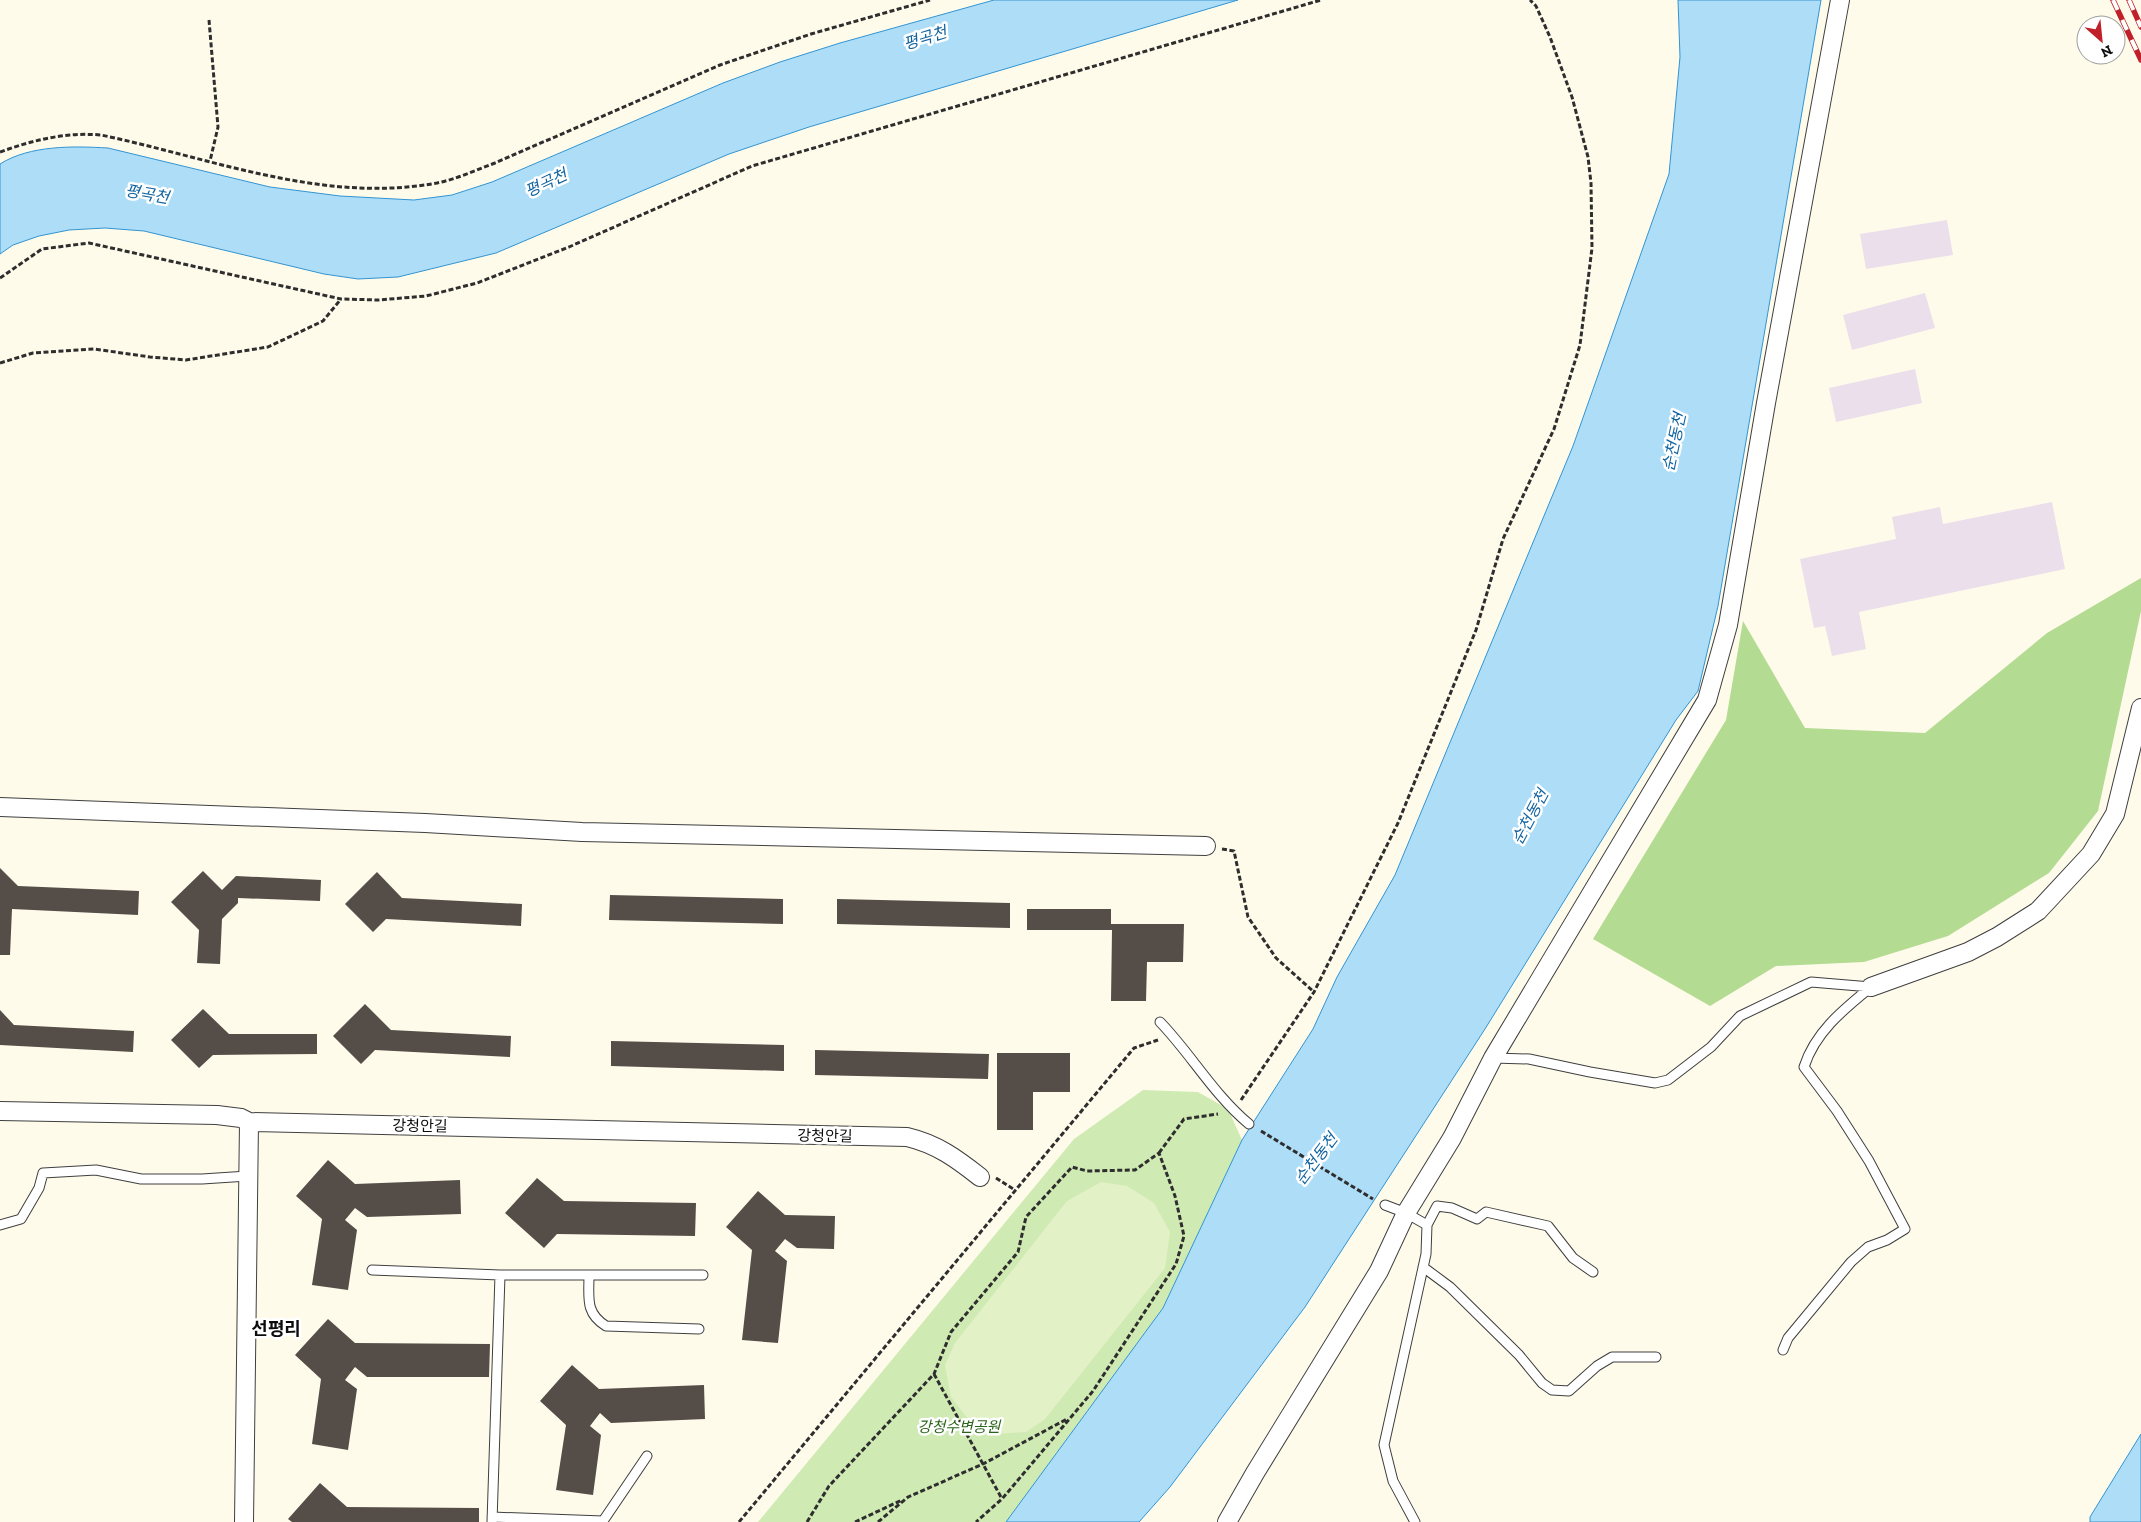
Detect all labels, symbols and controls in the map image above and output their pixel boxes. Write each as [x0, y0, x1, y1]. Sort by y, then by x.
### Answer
north arrow [2076, 15, 2126, 65]
water label: 평곡천 [901, 22, 951, 54]
text: N [2098, 41, 2115, 61]
water label: 평곡천 [522, 164, 572, 201]
water label: 평곡천 [124, 181, 173, 208]
water label: 순천동천 [1659, 409, 1690, 473]
water label: 순천동천 [1508, 785, 1553, 847]
street label: 강청안길 [392, 1117, 448, 1135]
street label: 강청안길 [797, 1127, 853, 1145]
water label: 순천동천 [1291, 1128, 1343, 1188]
district label: 선평리 [251, 1318, 301, 1340]
park label: 강청수변공원 [918, 1418, 1002, 1436]

